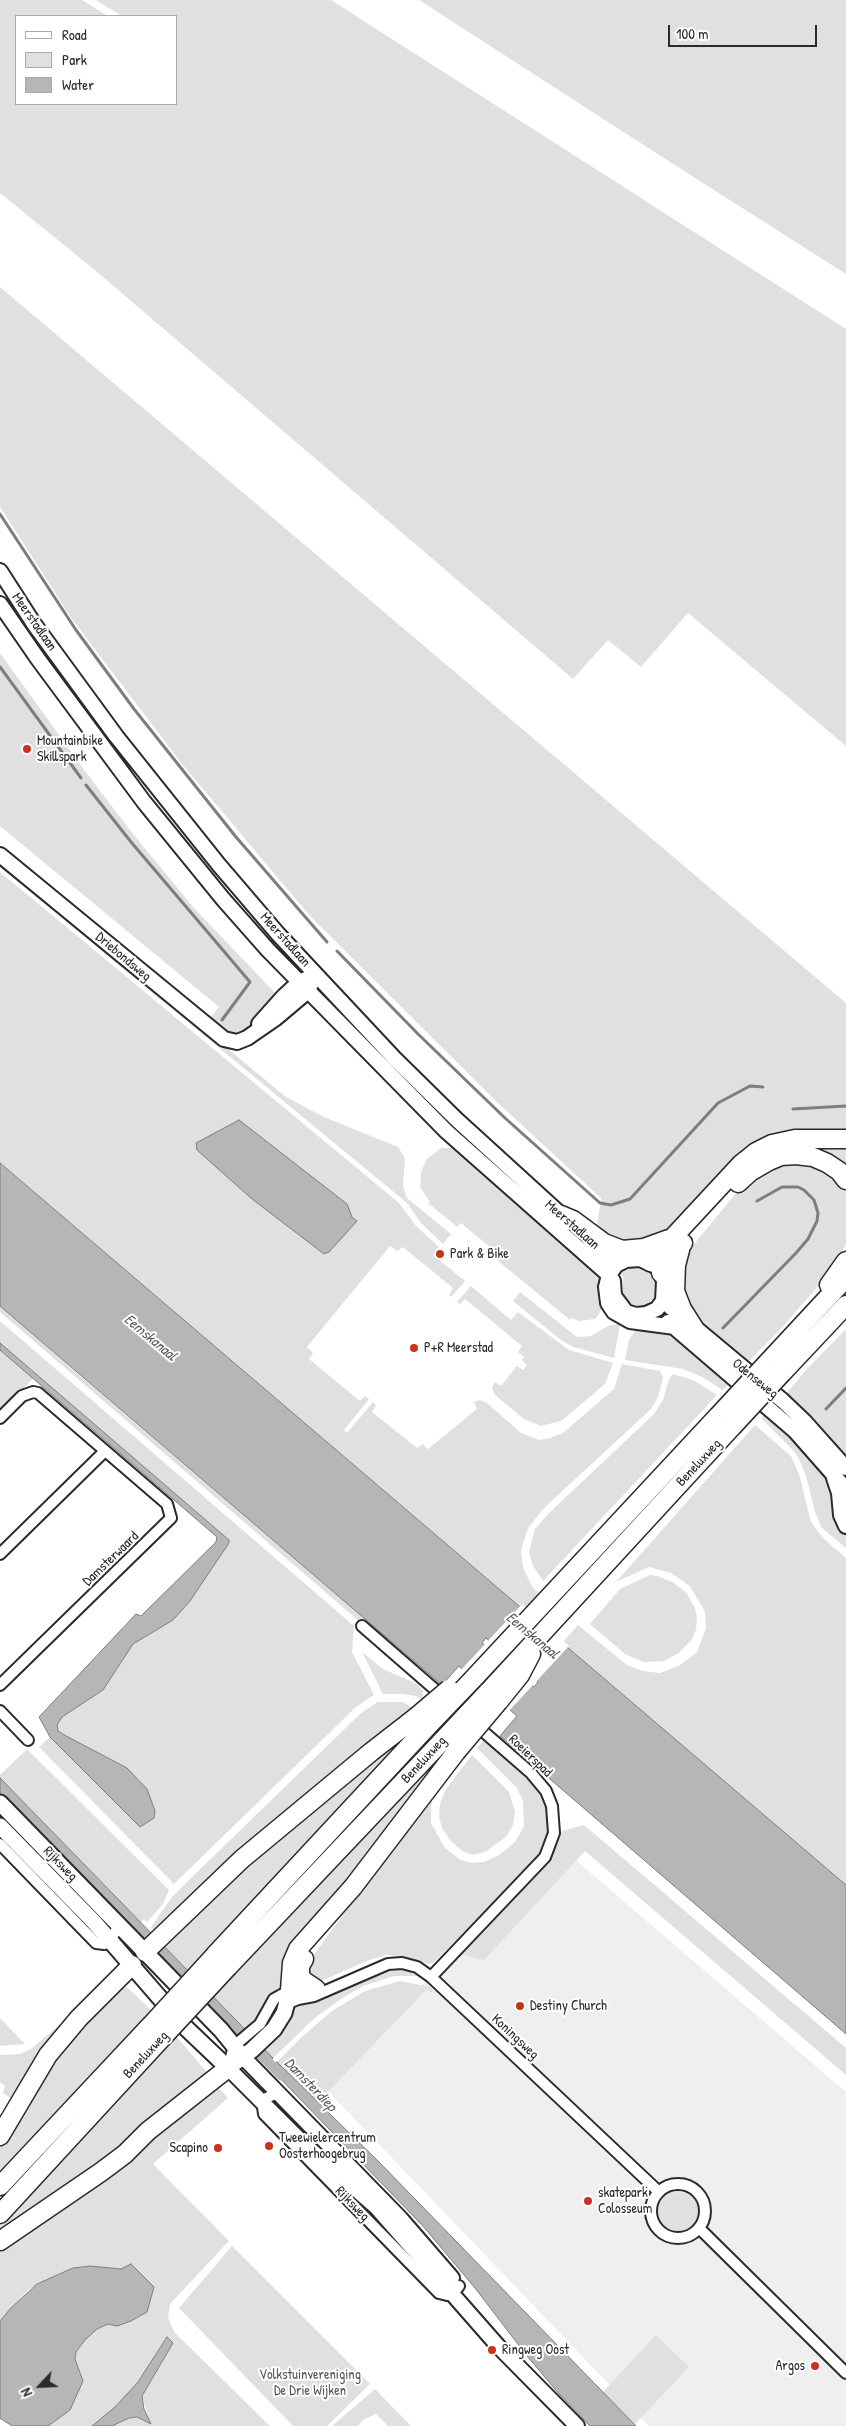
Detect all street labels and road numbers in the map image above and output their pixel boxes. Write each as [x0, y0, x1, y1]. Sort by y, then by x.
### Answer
street label: Meerstadlaan [8, 590, 60, 654]
street label: Meerstadlaan [256, 909, 314, 971]
street label: Driebondsweg [92, 929, 154, 985]
street label: Meerstadlaan [541, 1197, 603, 1253]
street label: Odenseweg [729, 1355, 781, 1403]
street label: Beneluxweg [673, 1436, 725, 1490]
street label: Damsterwaard [80, 1528, 142, 1590]
street label: Roeierspad [505, 1731, 555, 1781]
street label: Beneluxweg [398, 1733, 450, 1787]
street label: Rijksweg [39, 1843, 81, 1885]
street label: Koningsweg [488, 2011, 542, 2063]
street label: Beneluxweg [120, 2028, 172, 2082]
street label: Rijksweg [331, 2183, 373, 2225]

